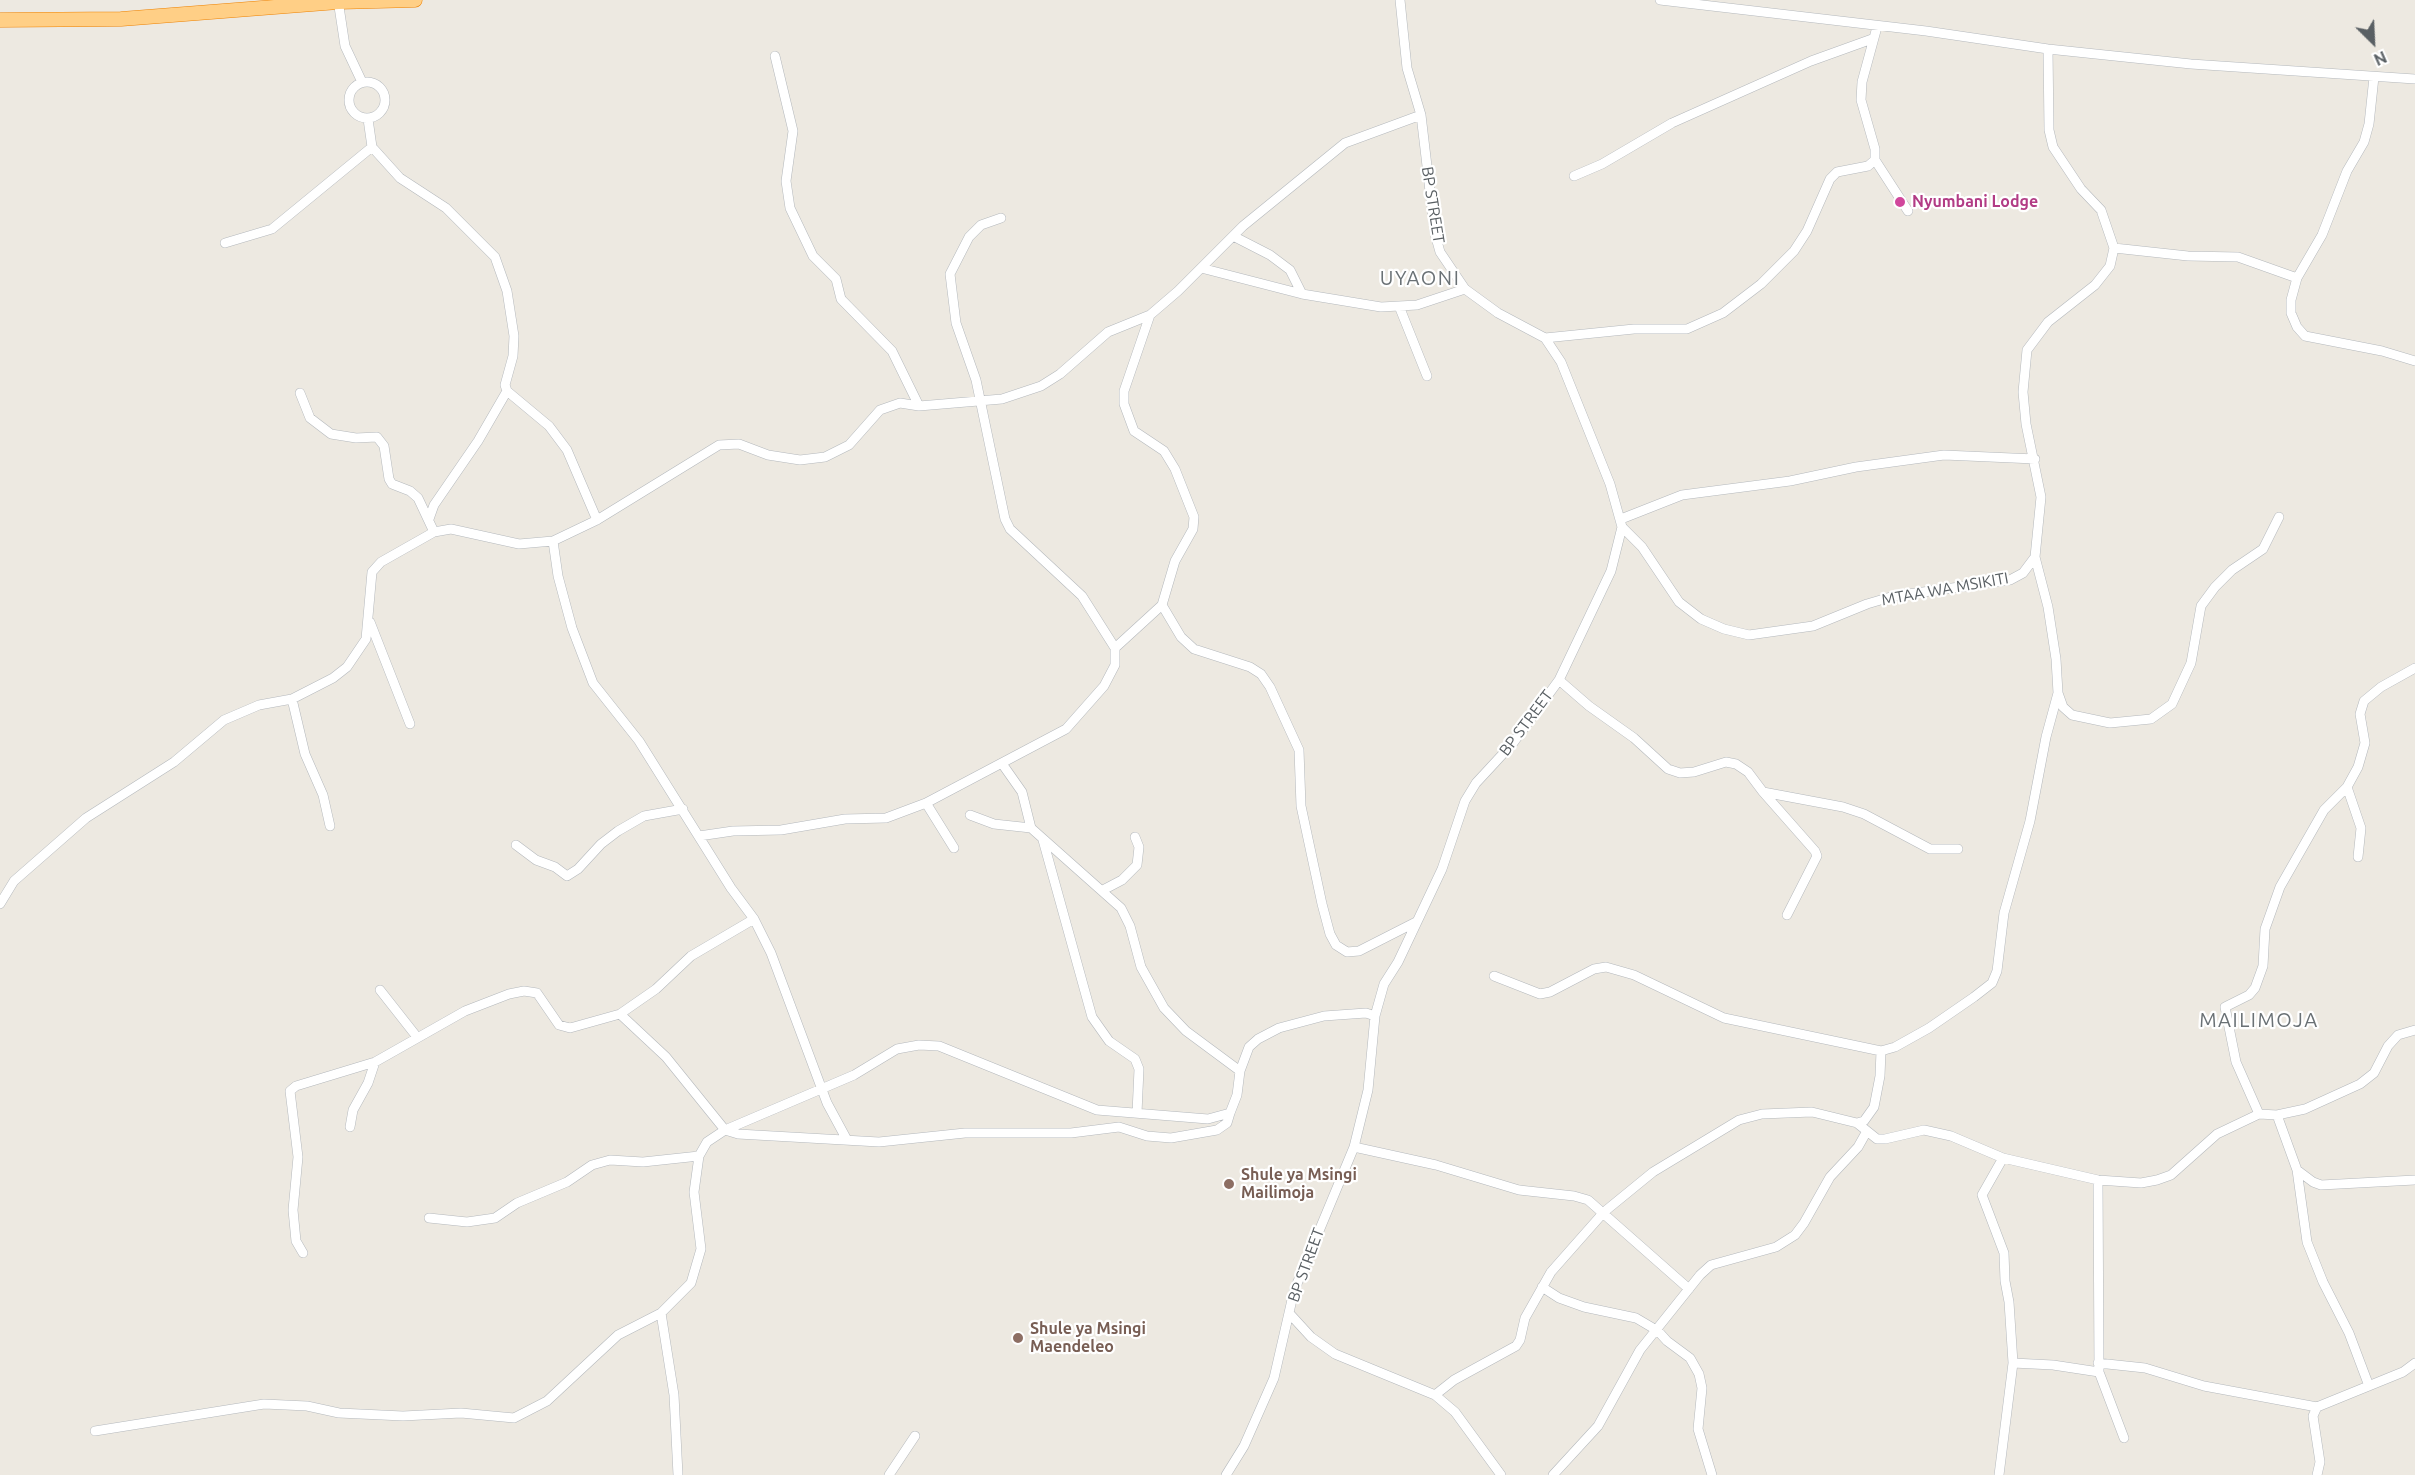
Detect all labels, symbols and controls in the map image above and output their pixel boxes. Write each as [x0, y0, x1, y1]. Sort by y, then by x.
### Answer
north arrow [2343, 12, 2403, 72]
text: N [2371, 48, 2389, 69]
street label: BP STREET [1417, 165, 1449, 245]
place label: Nyumbani Lodge [1912, 192, 2038, 212]
marker: Nyumbani Lodge [1893, 195, 1907, 209]
district label: UYAONI [1380, 266, 1460, 290]
street label: MTAA WA MSIKITI [1880, 568, 2010, 610]
street label: BP STREET [1495, 686, 1557, 760]
district label: MAILIMOJA [2199, 1008, 2319, 1032]
place label: Shule ya Msingi Mailimoja [1241, 1165, 1357, 1203]
marker: Shule ya Msingi Mailimoja [1222, 1177, 1236, 1191]
street label: BP STREET [1284, 1225, 1328, 1305]
place label: Shule ya Msingi Maendeleo [1030, 1319, 1146, 1357]
marker: Shule ya Msingi Maendeleo [1011, 1331, 1025, 1345]

